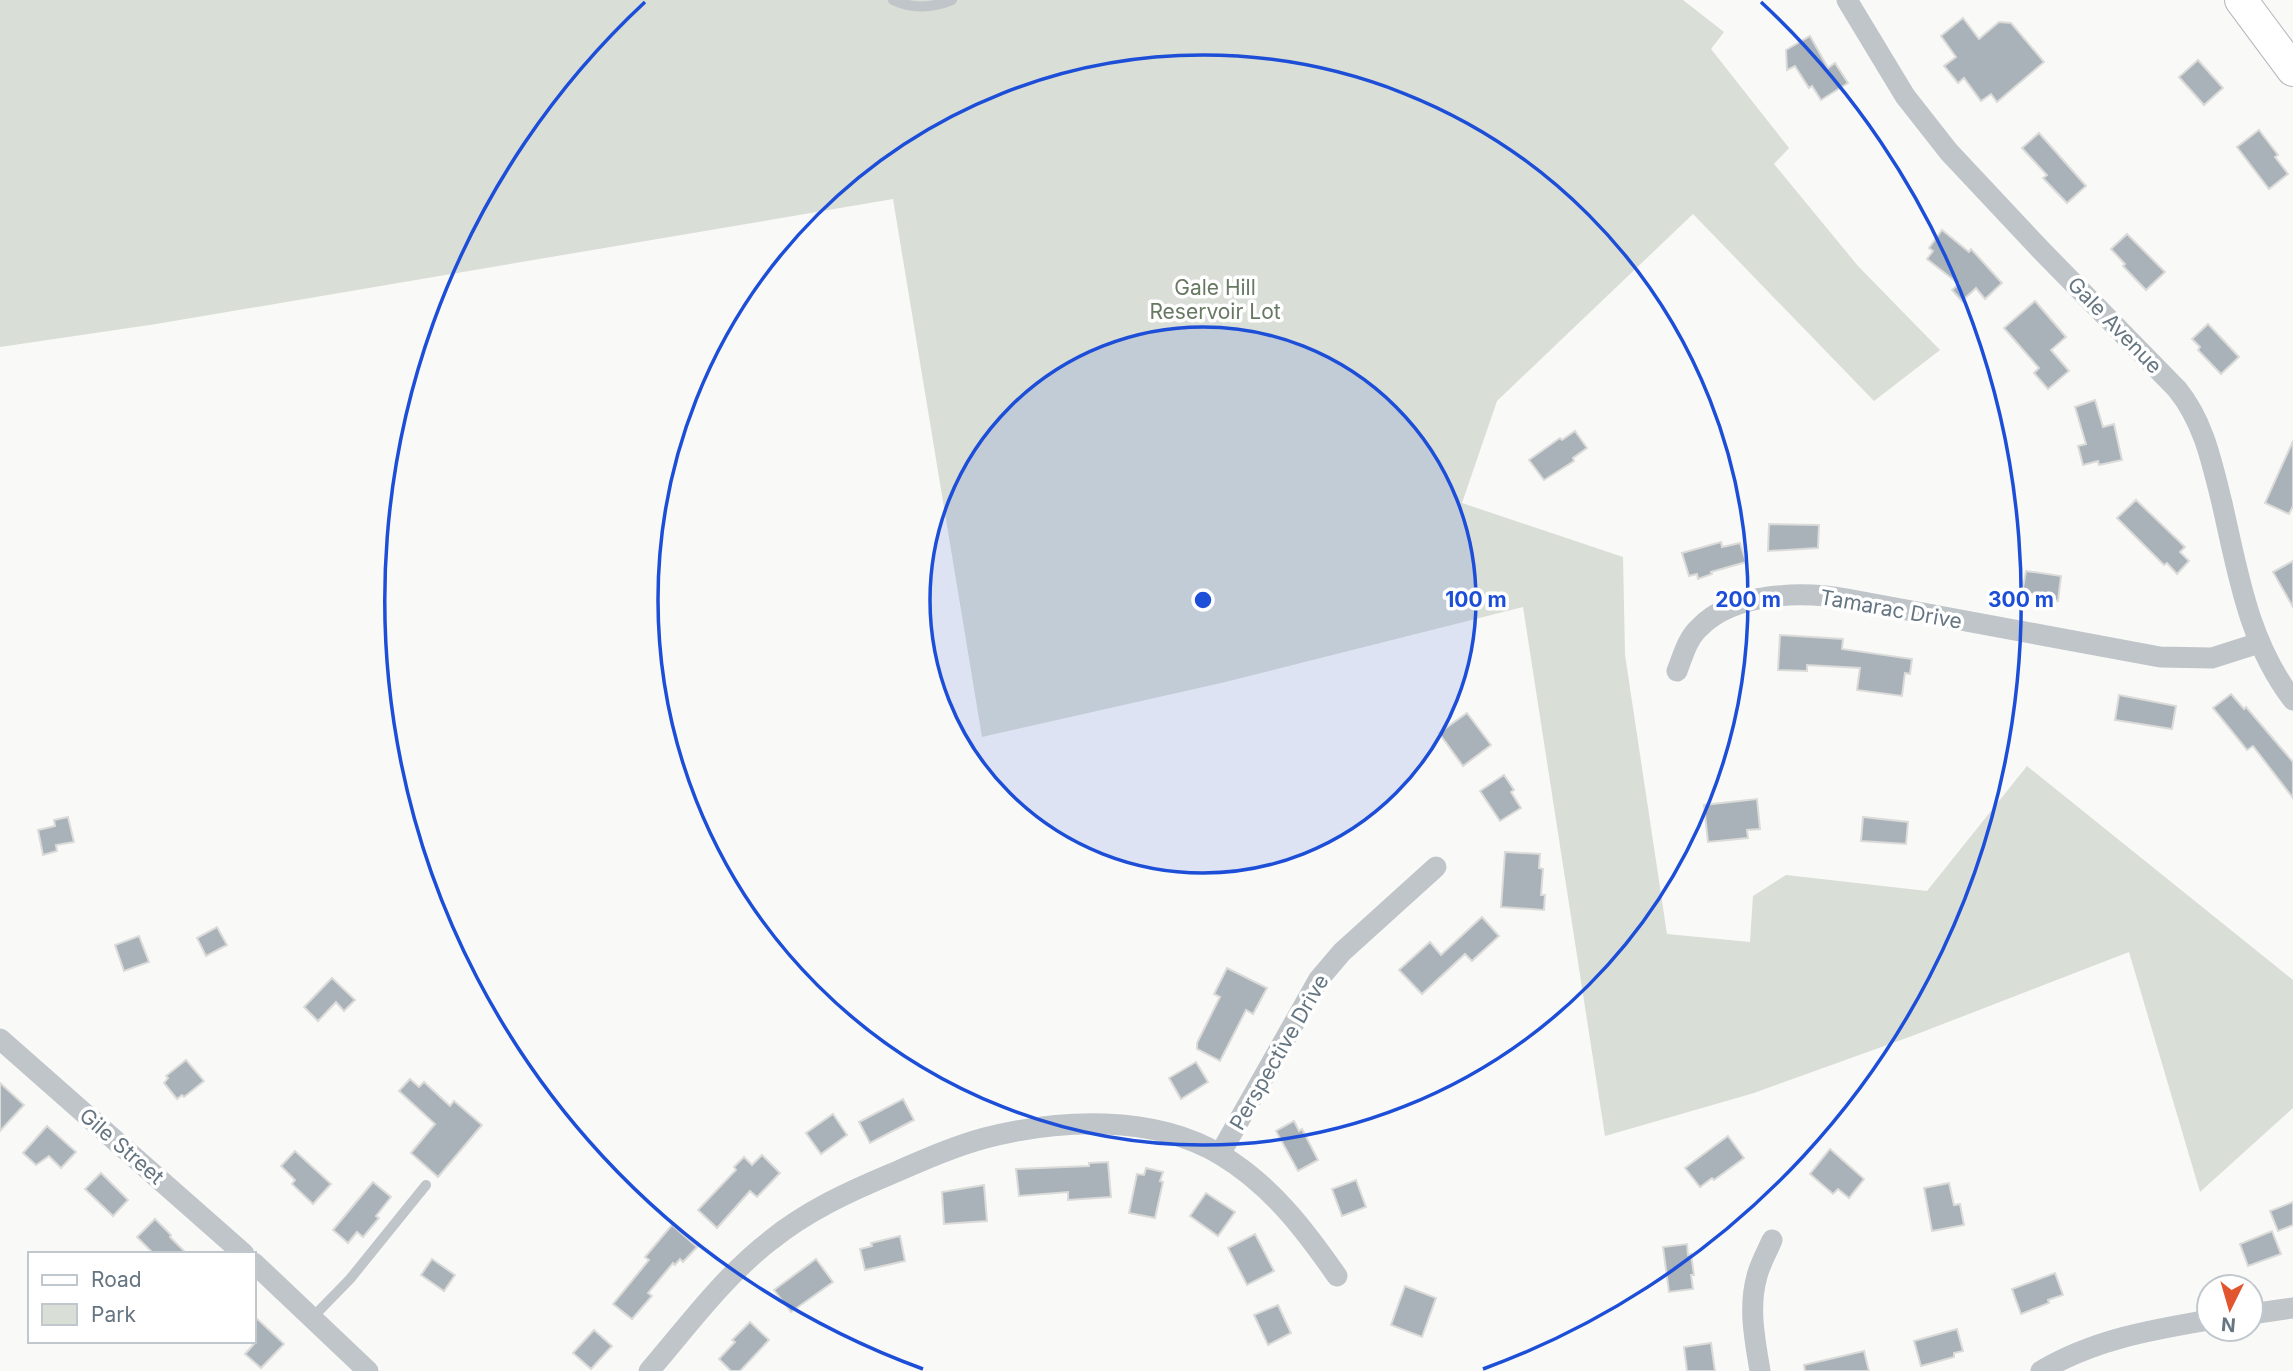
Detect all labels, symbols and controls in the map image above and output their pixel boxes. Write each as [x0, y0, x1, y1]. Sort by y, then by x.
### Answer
street label: Gale Avenue [2063, 272, 2167, 378]
park label: Gale Hill Reservoir Lot [1149, 275, 1281, 324]
street label: Tamarac Drive [1818, 584, 1964, 634]
text: 100 m [1445, 587, 1507, 612]
text: 200 m [1715, 587, 1781, 612]
text: 300 m [1988, 587, 2054, 612]
centre of rings [1191, 588, 1215, 612]
street label: Perspective Drive [1224, 970, 1334, 1134]
street label: Gile Street [75, 1103, 169, 1189]
legend [28, 1252, 256, 1343]
text: Road [91, 1267, 142, 1292]
north arrow [2195, 1273, 2265, 1343]
text: Park [91, 1302, 136, 1327]
text: N [2220, 1312, 2237, 1337]

